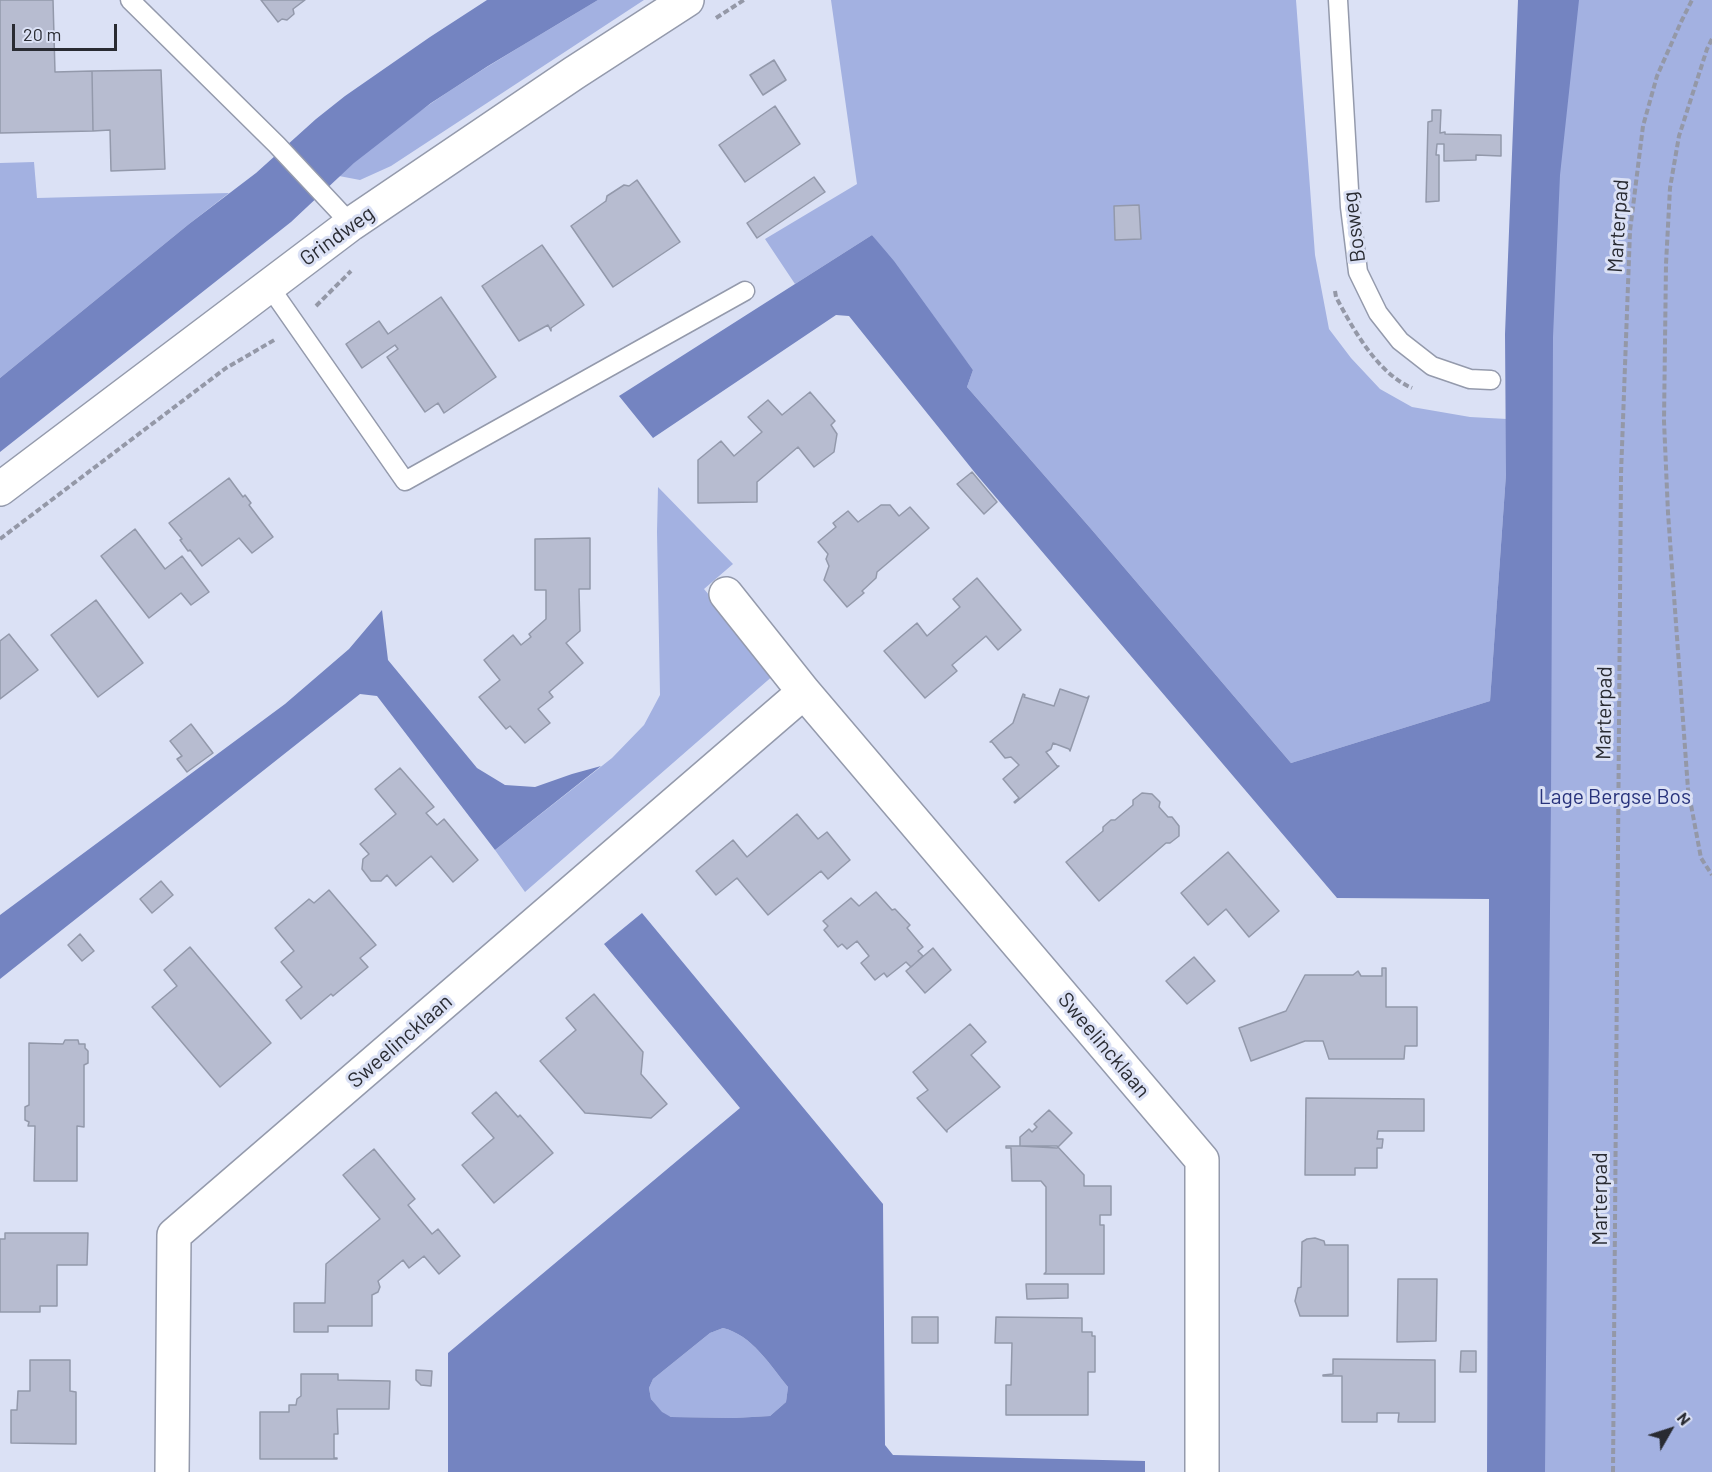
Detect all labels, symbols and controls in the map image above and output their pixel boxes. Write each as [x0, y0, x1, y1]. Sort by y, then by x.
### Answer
scale bar [15, 12, 120, 50]
text: 20 m [23, 23, 61, 45]
street label: Marterpad [1602, 178, 1634, 274]
street label: Bosweg [1337, 190, 1371, 264]
street label: Grindweg [295, 201, 379, 271]
street label: Marterpad [1591, 666, 1617, 760]
park label: Lage Bergse Bos [1539, 784, 1691, 810]
street label: Sweelincklaan [1053, 987, 1155, 1103]
street label: Sweelincklaan [343, 989, 457, 1093]
street label: Marterpad [1587, 1152, 1613, 1246]
north arrow [1640, 1400, 1700, 1460]
text: N [1674, 1408, 1695, 1428]

